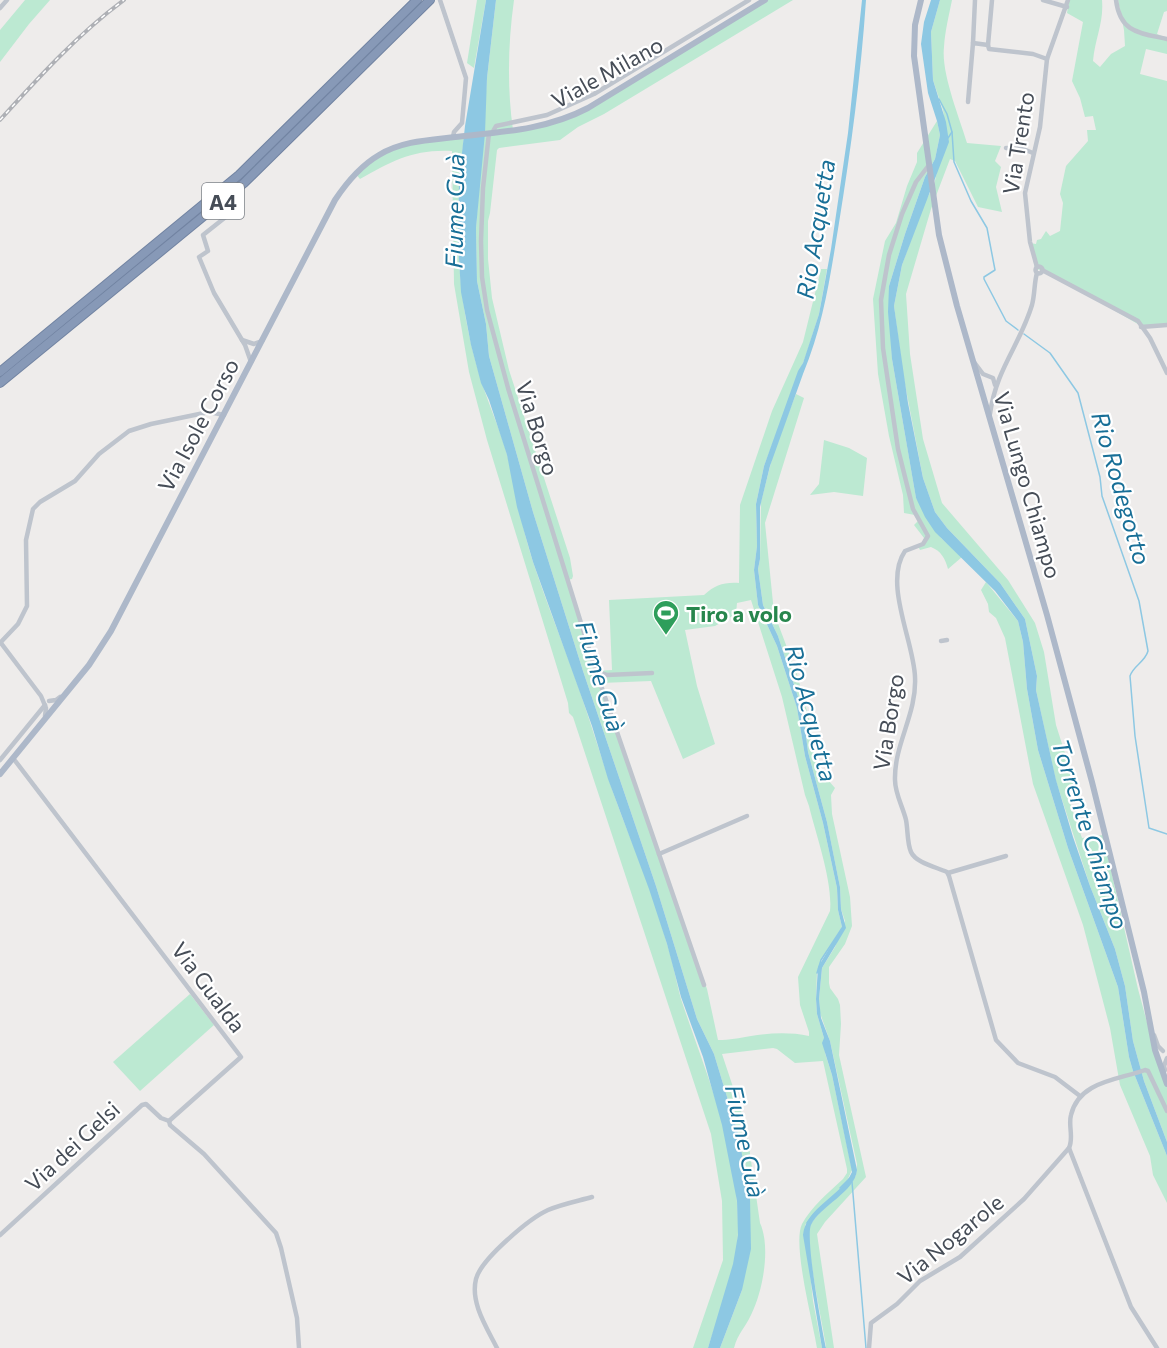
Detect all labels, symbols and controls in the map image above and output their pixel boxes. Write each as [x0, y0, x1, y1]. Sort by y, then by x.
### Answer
street label: Viale Milano [547, 30, 667, 114]
street label: Via Trento [997, 90, 1039, 196]
water label: Fiume Guà [438, 153, 470, 269]
water label: Rio Acquetta [790, 157, 840, 301]
road number: A4 [202, 183, 244, 219]
street label: Via Isole Corso [152, 354, 244, 496]
street label: Via Borgo [511, 377, 565, 479]
street label: Via Lungo Chiampo [988, 388, 1068, 582]
water label: Rio Rodegotto [1086, 408, 1158, 568]
sports icon: Tiro a volo [651, 598, 681, 636]
place label: Tiro a volo [686, 600, 792, 627]
water label: Fiume Guà [570, 617, 632, 735]
water label: Rio Acquetta [780, 641, 844, 785]
street label: Via Borgo [867, 672, 909, 772]
water label: Torrente Chiampo [1047, 735, 1135, 933]
street label: Via Gualda [166, 936, 252, 1038]
water label: Fiume Guà [720, 1082, 772, 1200]
street label: Via dei Gelsi [19, 1095, 125, 1197]
street label: Via Nogarole [892, 1188, 1008, 1290]

